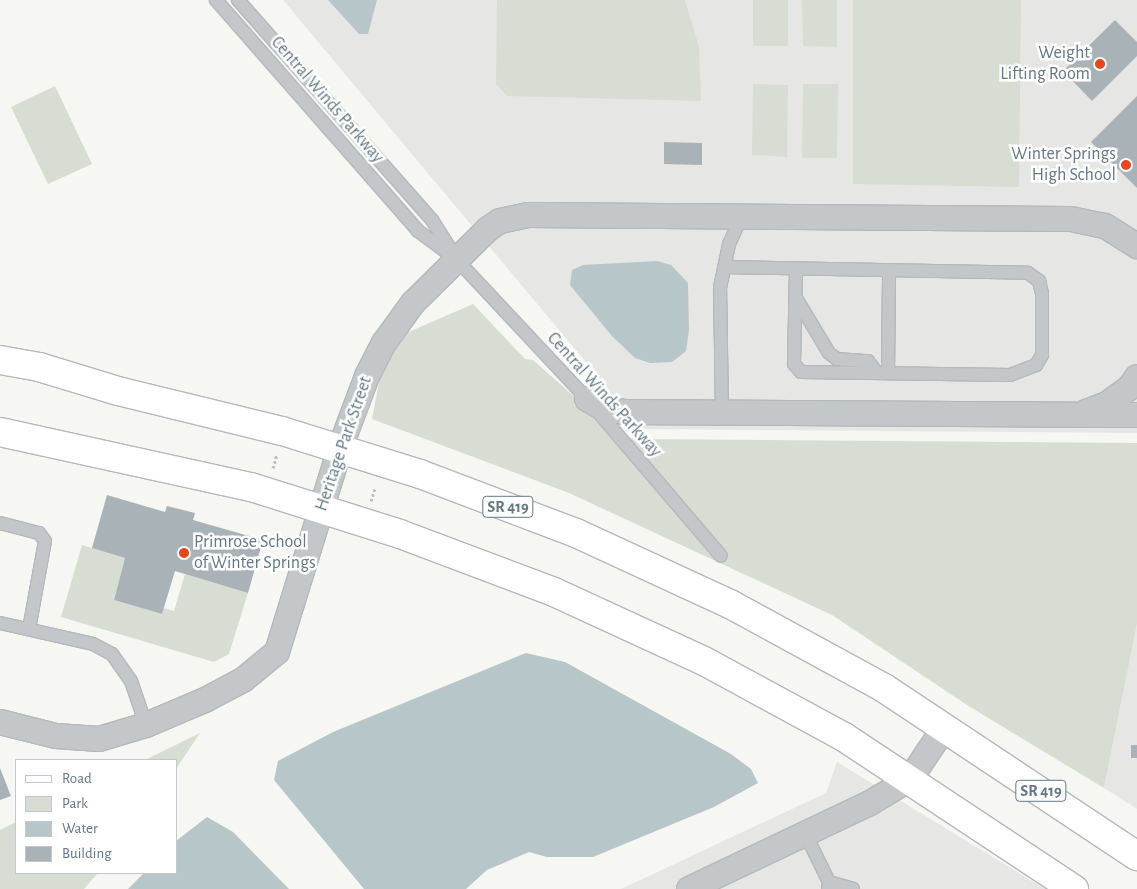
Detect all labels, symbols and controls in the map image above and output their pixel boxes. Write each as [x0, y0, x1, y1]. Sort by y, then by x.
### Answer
street label: Central Winds Parkway [266, 32, 388, 168]
place label: Weight Lifting Room [1000, 43, 1090, 86]
marker: Weight Lifting Room [1094, 58, 1106, 70]
place label: Winter Springs High School [1011, 144, 1116, 186]
marker: Winter Springs High School [1120, 159, 1132, 171]
street label: Central Winds Parkway [542, 328, 666, 462]
street label: Heritage Park Street [311, 374, 377, 514]
road number: SR 419 [482, 494, 534, 520]
place label: Primrose School of Winter Springs [194, 532, 316, 574]
marker: Primrose School of Winter Springs [178, 547, 190, 559]
legend [15, 759, 178, 874]
text: Road [62, 771, 92, 786]
road number: SR 419 [1015, 778, 1067, 804]
text: Park [62, 796, 88, 811]
text: Water [62, 821, 98, 836]
text: Building [62, 846, 112, 861]

